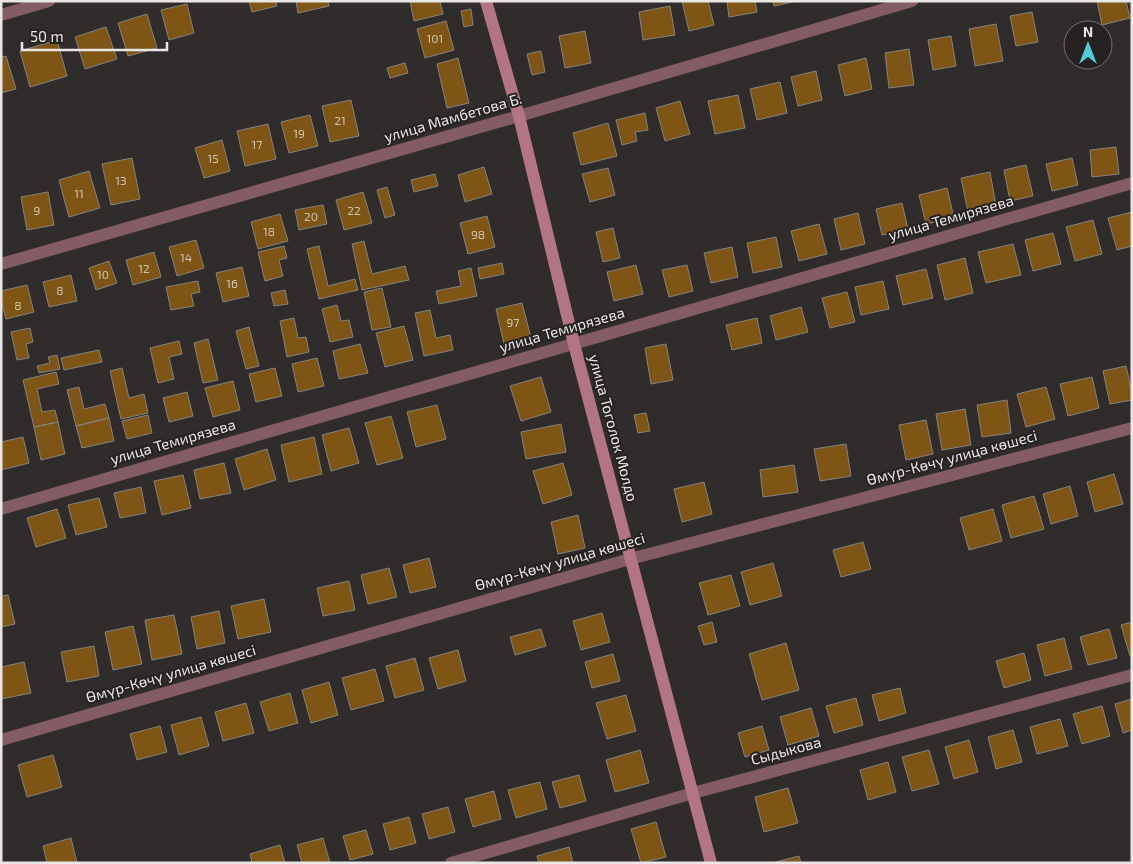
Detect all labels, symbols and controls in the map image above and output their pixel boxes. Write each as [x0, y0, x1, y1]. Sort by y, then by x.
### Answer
scale bar [22, 20, 168, 52]
north arrow [1063, 20, 1113, 70]
text: N [1083, 23, 1093, 40]
text: 50 m [30, 27, 64, 45]
house number: 101 [427, 31, 443, 45]
street label: улица Мамбетова Б. [382, 89, 524, 146]
house number: 21 [334, 113, 346, 127]
house number: 19 [293, 126, 305, 140]
house number: 17 [252, 137, 262, 151]
house number: 15 [207, 151, 219, 165]
house number: 13 [115, 173, 127, 187]
house number: 11 [74, 186, 84, 200]
street label: улица Темирязева [886, 191, 1016, 244]
house number: 9 [34, 203, 41, 217]
house number: 22 [347, 203, 361, 217]
house number: 20 [304, 209, 318, 223]
house number: 18 [263, 224, 275, 238]
house number: 98 [471, 227, 485, 241]
house number: 14 [180, 250, 192, 264]
house number: 12 [138, 261, 150, 275]
house number: 10 [97, 267, 109, 281]
house number: 16 [226, 276, 238, 290]
house number: 8 [56, 283, 64, 297]
house number: 8 [14, 298, 22, 312]
street label: улица Темирязева [497, 303, 627, 356]
house number: 97 [506, 315, 520, 329]
street label: улица Тоголок Молдо [585, 352, 642, 504]
street label: улица Темирязева [108, 415, 238, 468]
street label: Өмүр-Көчү улица көшесі [864, 426, 1039, 489]
street label: Өмүр-Көчү улица көшесі [473, 528, 647, 595]
street label: Өмүр-Көчү улица көшесі [84, 640, 258, 707]
street label: Сыдыкова [749, 732, 823, 768]

